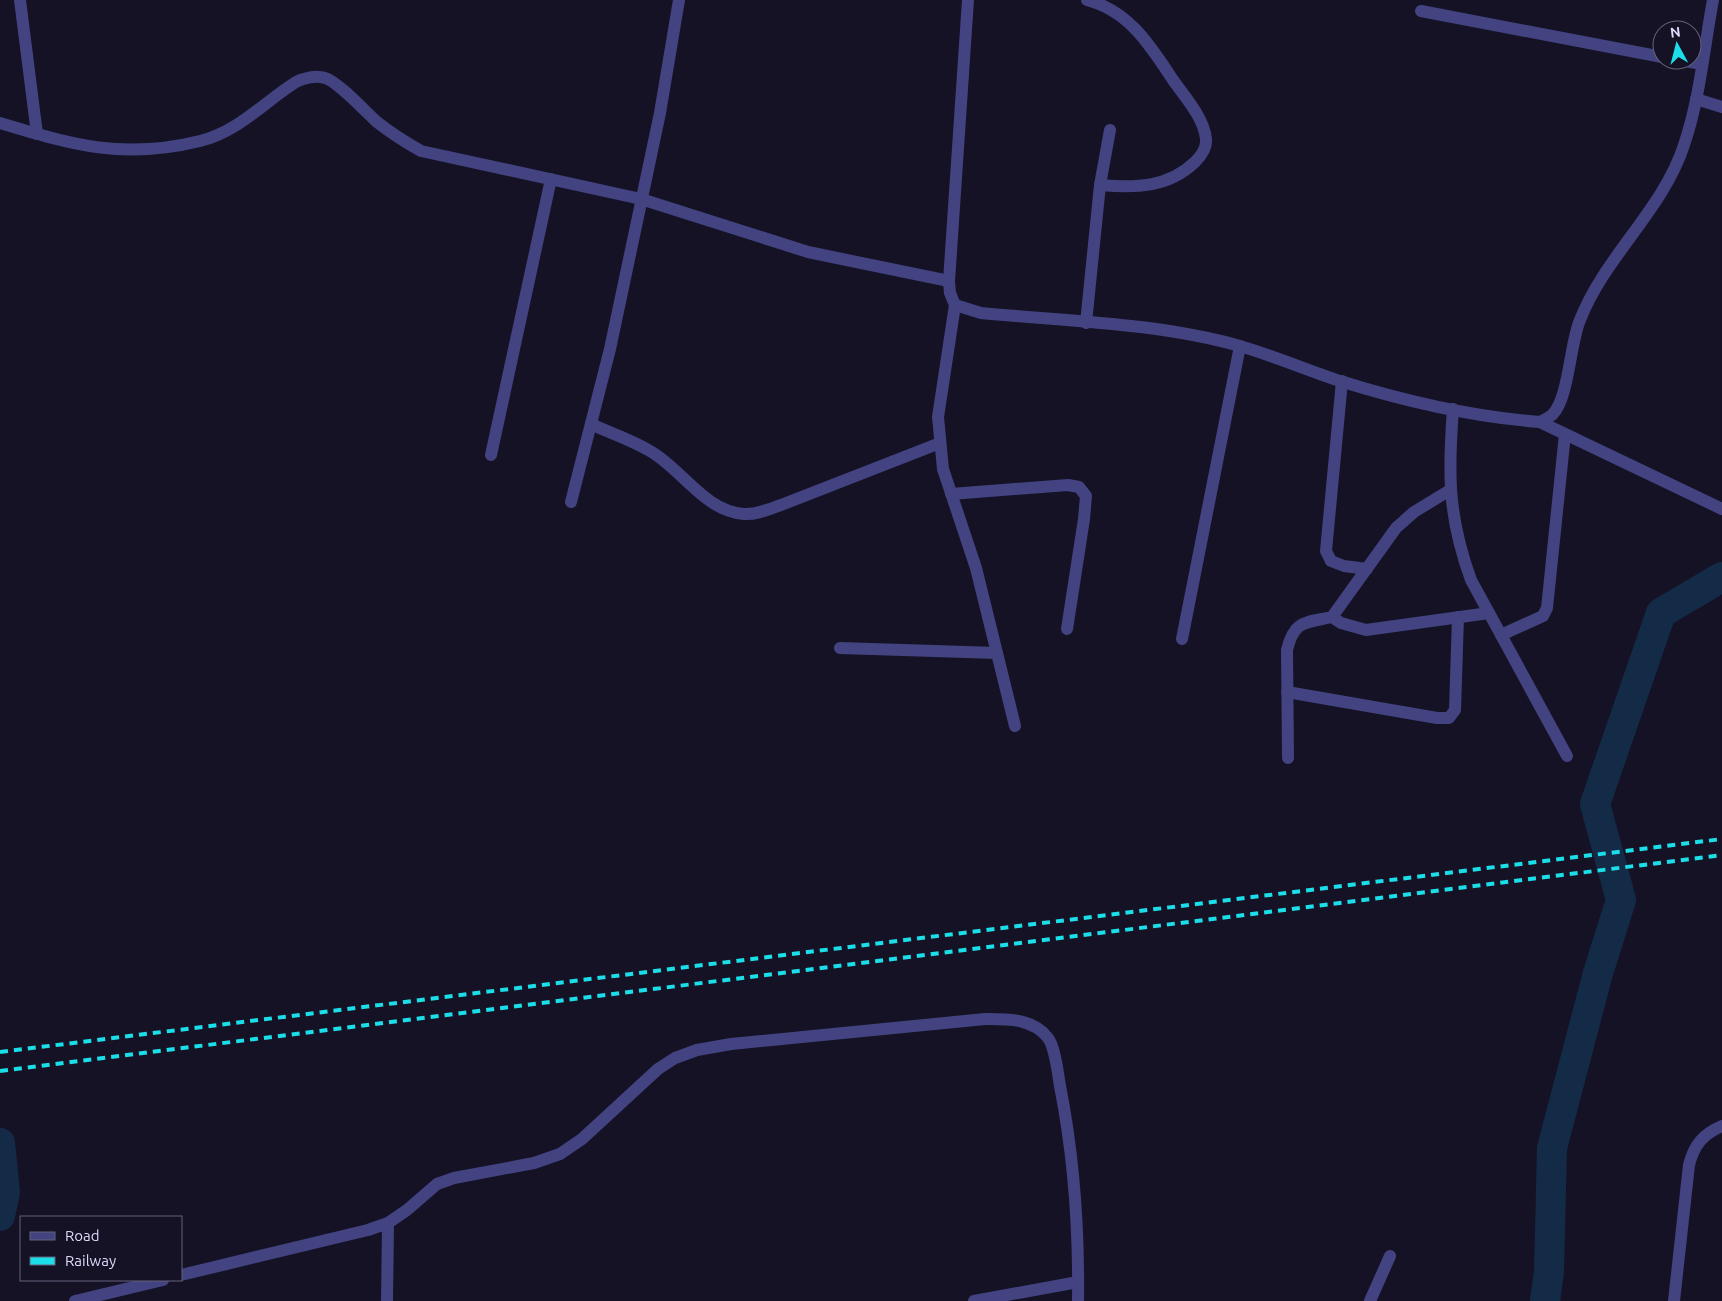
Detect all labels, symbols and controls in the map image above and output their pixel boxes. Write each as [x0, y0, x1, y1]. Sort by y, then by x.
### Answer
north arrow [1652, 20, 1702, 70]
text: N [1669, 24, 1682, 41]
legend [20, 1216, 182, 1281]
text: Road [65, 1227, 100, 1244]
text: Railway [65, 1252, 116, 1269]

